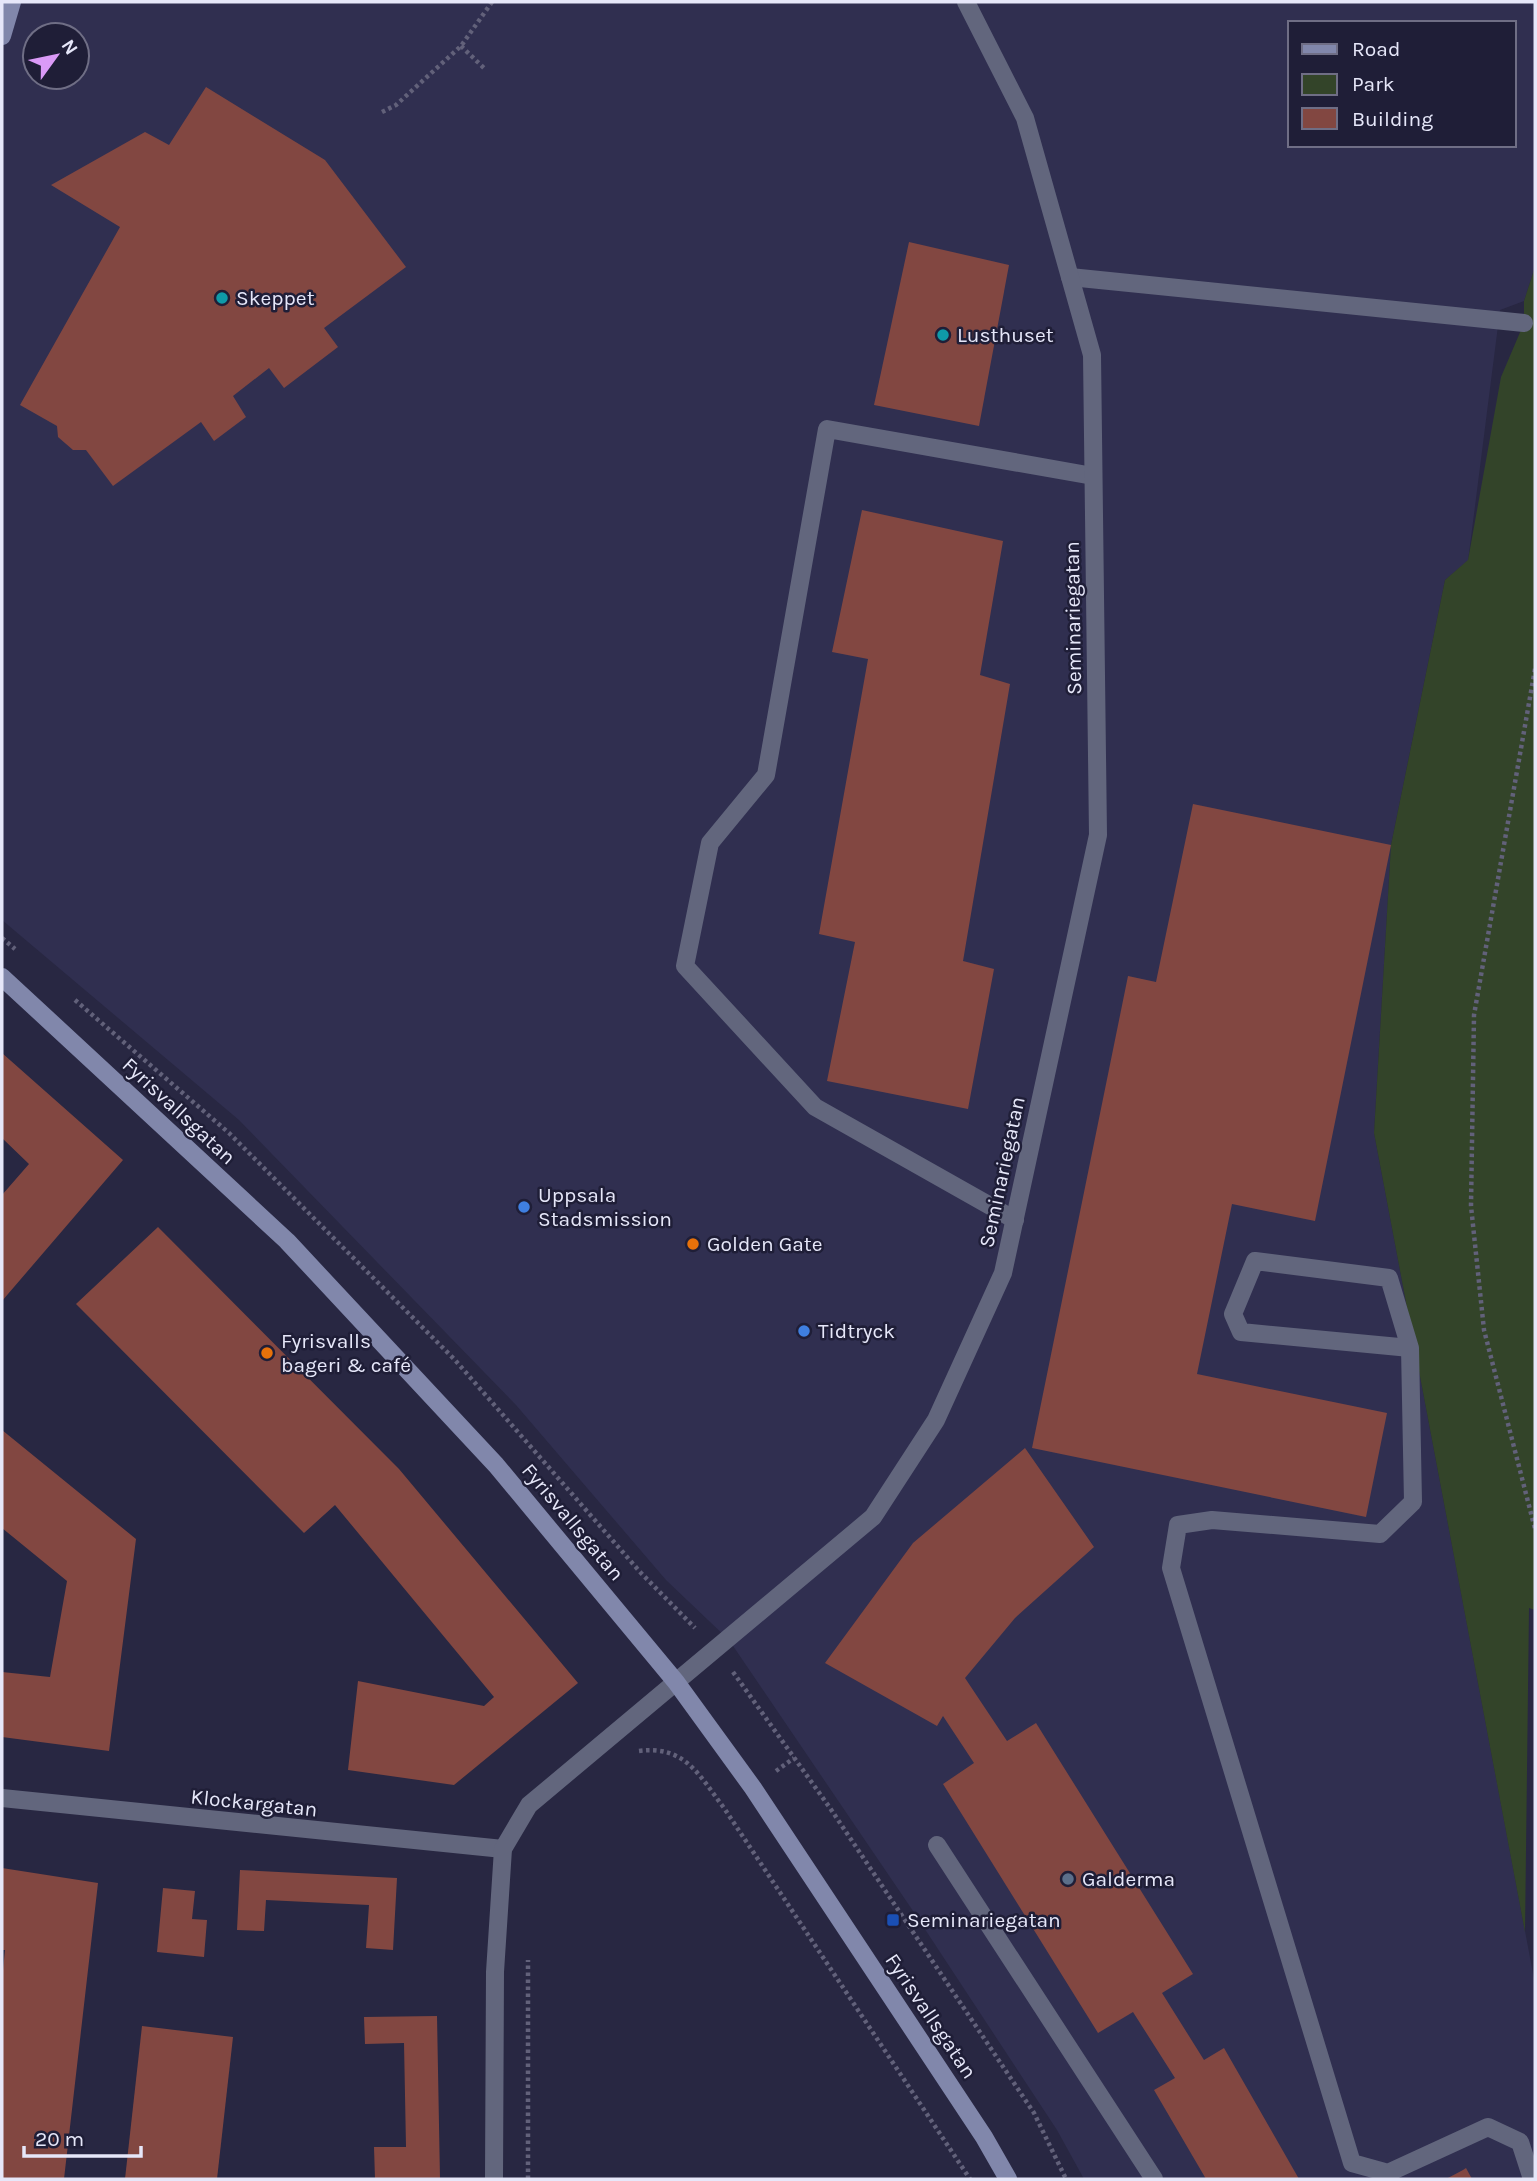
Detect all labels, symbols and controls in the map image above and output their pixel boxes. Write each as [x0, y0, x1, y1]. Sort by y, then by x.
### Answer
north arrow [21, 21, 91, 91]
legend [1288, 21, 1516, 147]
text: N [56, 36, 82, 59]
text: Road [1352, 37, 1400, 61]
text: Park [1352, 72, 1395, 96]
text: Building [1352, 107, 1433, 131]
place label: Skeppet [236, 286, 315, 310]
marker: Skeppet [214, 290, 230, 306]
place label: Lusthuset [957, 323, 1054, 347]
marker: Lusthuset [935, 327, 951, 343]
street label: Seminariegatan [1060, 541, 1086, 695]
street label: Fyrisvallsgatan [118, 1053, 240, 1169]
street label: Seminariegatan [974, 1094, 1030, 1250]
place label: Uppsala Stadsmission [538, 1183, 672, 1231]
marker: Uppsala Stadsmission [516, 1199, 532, 1215]
place label: Golden Gate [707, 1232, 823, 1256]
marker: Golden Gate [685, 1236, 701, 1252]
place label: Tidtryck [818, 1319, 895, 1343]
marker: Tidtryck [796, 1323, 812, 1339]
place label: Fyrisvalls bageri & café [281, 1329, 411, 1377]
marker: Fyrisvalls bageri & café [259, 1345, 275, 1361]
street label: Fyrisvallsgatan [517, 1459, 629, 1585]
street label: Klockargatan [190, 1784, 318, 1822]
place label: Galderma [1082, 1867, 1175, 1891]
marker: Galderma [1060, 1871, 1076, 1887]
place label: Seminariegatan [907, 1908, 1061, 1932]
marker: Seminariegatan [885, 1912, 901, 1928]
street label: Fyrisvallsgatan [880, 1949, 982, 2083]
scale bar [24, 2114, 142, 2158]
text: 20 m [35, 2127, 84, 2151]

